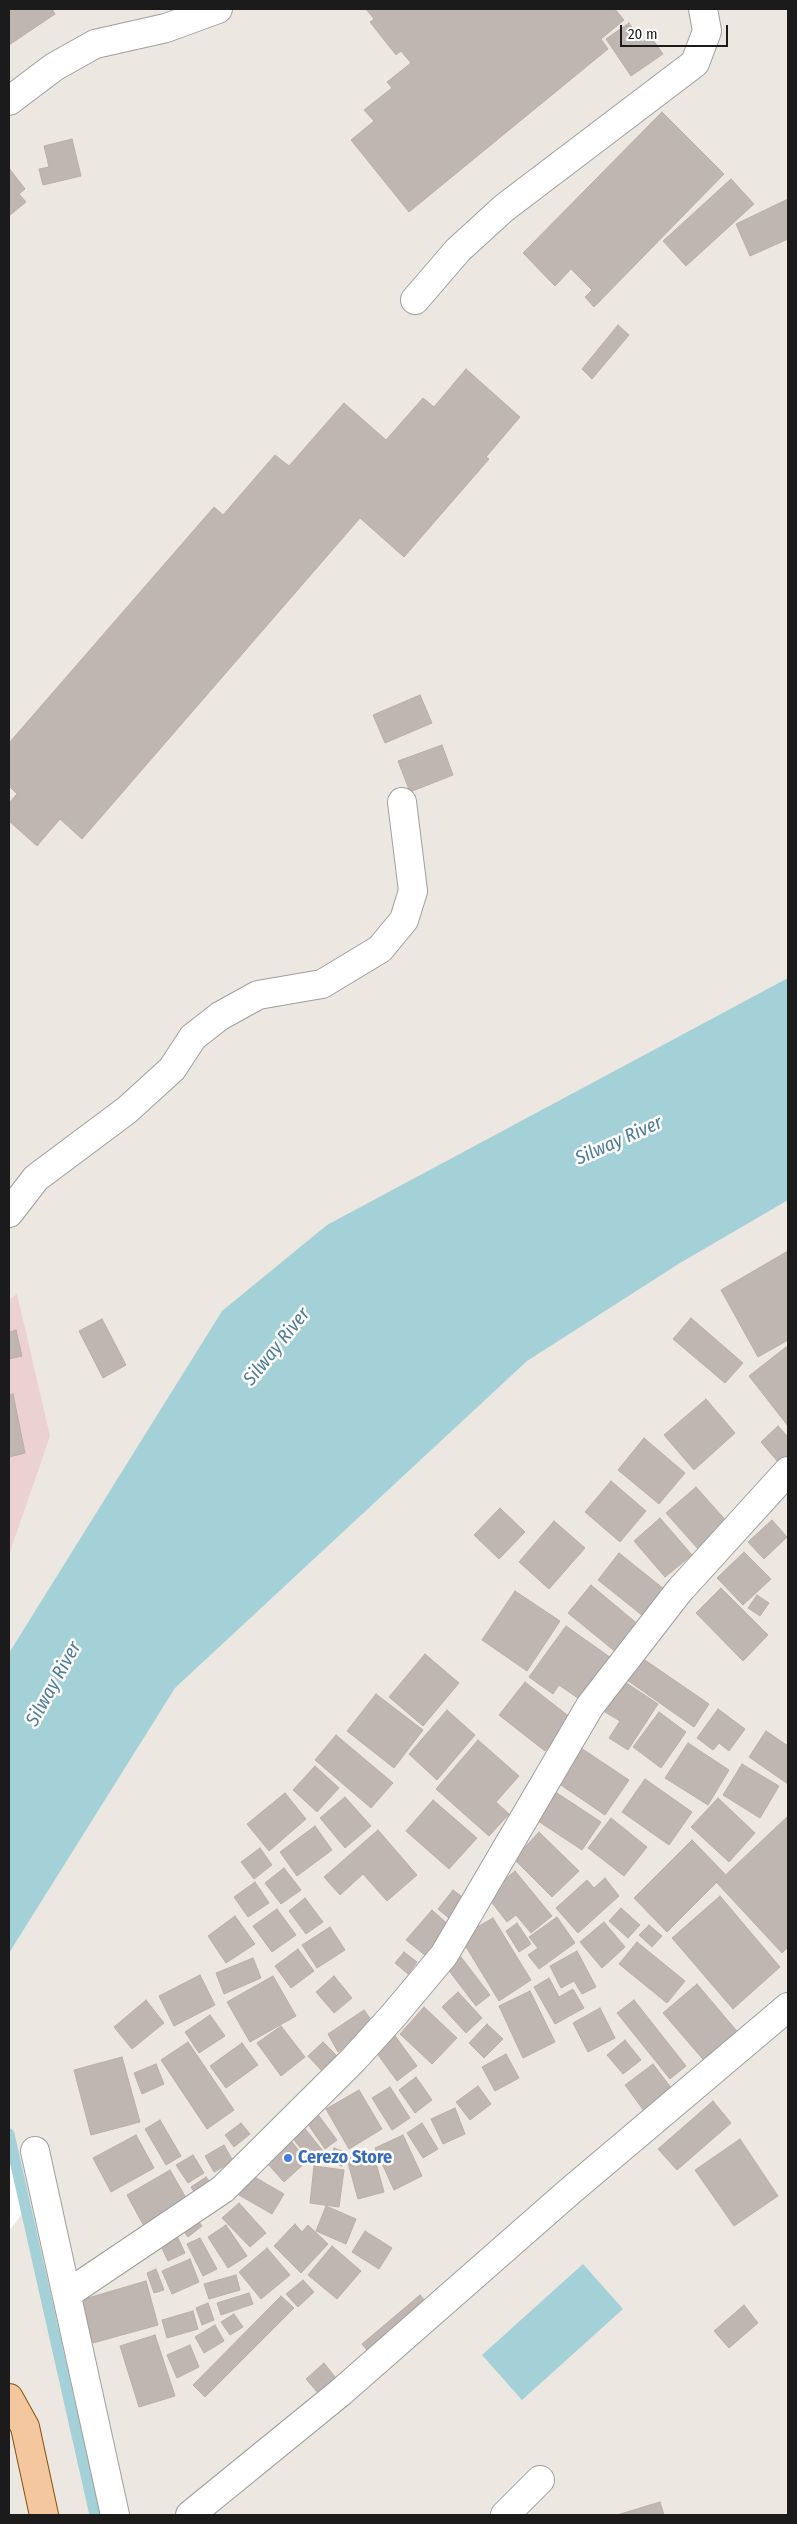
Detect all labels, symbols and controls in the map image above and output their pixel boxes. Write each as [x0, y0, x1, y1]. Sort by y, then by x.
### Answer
scale bar [622, 15, 730, 47]
text: 20 m [628, 25, 658, 43]
water label: Silway River [572, 1112, 666, 1170]
water label: Silway River [239, 1304, 315, 1390]
water label: Silway River [21, 1638, 87, 1730]
place label: Cerezo Store [298, 2147, 392, 2169]
marker: Cerezo Store [282, 2152, 294, 2164]

